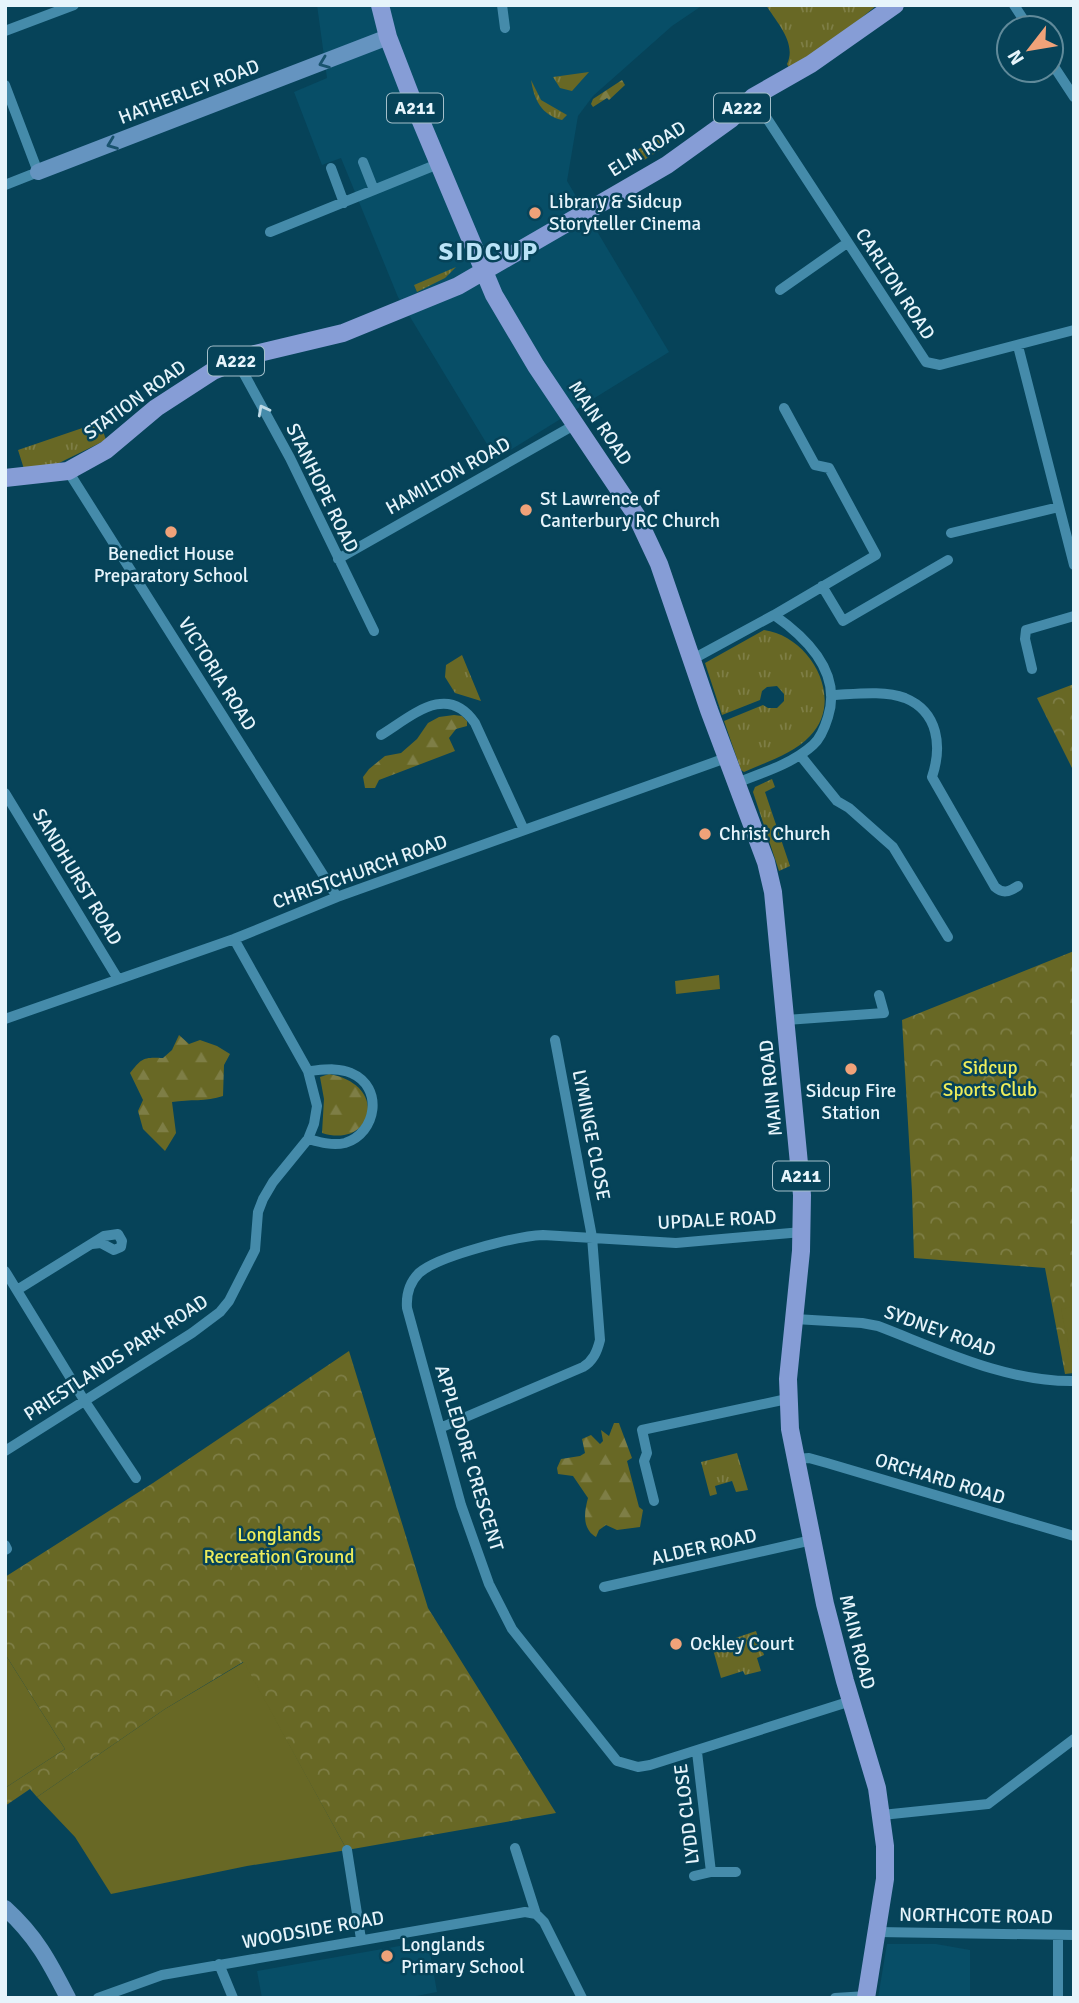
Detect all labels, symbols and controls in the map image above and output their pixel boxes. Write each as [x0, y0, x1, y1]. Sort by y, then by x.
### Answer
north arrow [995, 14, 1065, 84]
text: N [1003, 45, 1030, 69]
street label: HATHERLEY ROAD [115, 54, 263, 130]
one-way arrow [319, 54, 331, 68]
road number: A211 [387, 94, 443, 122]
road number: A222 [714, 94, 770, 122]
street label: ELM ROAD [604, 116, 690, 182]
one-way arrow [107, 136, 119, 150]
place label: Library & Sidcup Storyteller Cinema [549, 190, 701, 236]
marker: Library & Sidcup Storyteller Cinema [527, 205, 543, 221]
street label: CARLTON ROAD [850, 224, 940, 344]
district label: SIDCUP [439, 236, 539, 268]
road number: A222 [208, 346, 264, 376]
street label: STATION ROAD [79, 355, 191, 445]
street label: MAIN ROAD [563, 376, 637, 470]
one-way arrow [258, 405, 272, 417]
street label: STANHOPE ROAD [280, 419, 364, 557]
street label: HAMILTON ROAD [381, 432, 515, 520]
place label: St Lawrence of Canterbury RC Church [540, 487, 720, 533]
marker: St Lawrence of Canterbury RC Church [518, 502, 534, 518]
marker: Benedict House Preparatory School [163, 524, 179, 540]
place label: Benedict House Preparatory School [94, 542, 248, 588]
street label: VICTORIA ROAD [173, 613, 261, 735]
street label: SANDHURST ROAD [27, 804, 127, 950]
place label: Christ Church [719, 822, 831, 846]
marker: Christ Church [697, 826, 713, 842]
street label: CHRISTCHURCH ROAD [269, 829, 451, 915]
street label: MAIN ROAD [754, 1039, 788, 1137]
park label: Sidcup Sports Club [943, 1056, 1037, 1102]
marker: Sidcup Fire Station [843, 1061, 859, 1077]
street label: LYMINGE CLOSE [567, 1068, 615, 1202]
place label: Sidcup Fire Station [806, 1079, 896, 1125]
road number: A211 [773, 1162, 829, 1190]
street label: UPDALE ROAD [657, 1205, 777, 1235]
street label: PRIESTLANDS PARK ROAD [19, 1289, 213, 1427]
street label: SYDNEY ROAD [881, 1300, 999, 1362]
street label: APPLEDORE CRESCENT [429, 1362, 509, 1555]
street label: ORCHARD ROAD [872, 1448, 1008, 1510]
park label: Longlands Recreation Ground [203, 1523, 355, 1569]
street label: ALDER ROAD [649, 1523, 759, 1571]
street label: MAIN ROAD [834, 1592, 880, 1692]
place label: Ockley Court [690, 1632, 794, 1656]
marker: Ockley Court [668, 1636, 684, 1652]
street label: LYDD CLOSE [669, 1762, 705, 1866]
street label: NORTHCOTE ROAD [899, 1903, 1053, 1929]
street label: WOODSIDE ROAD [240, 1906, 386, 1954]
place label: Longlands Primary School [401, 1933, 524, 1979]
marker: Longlands Primary School [379, 1948, 395, 1964]

